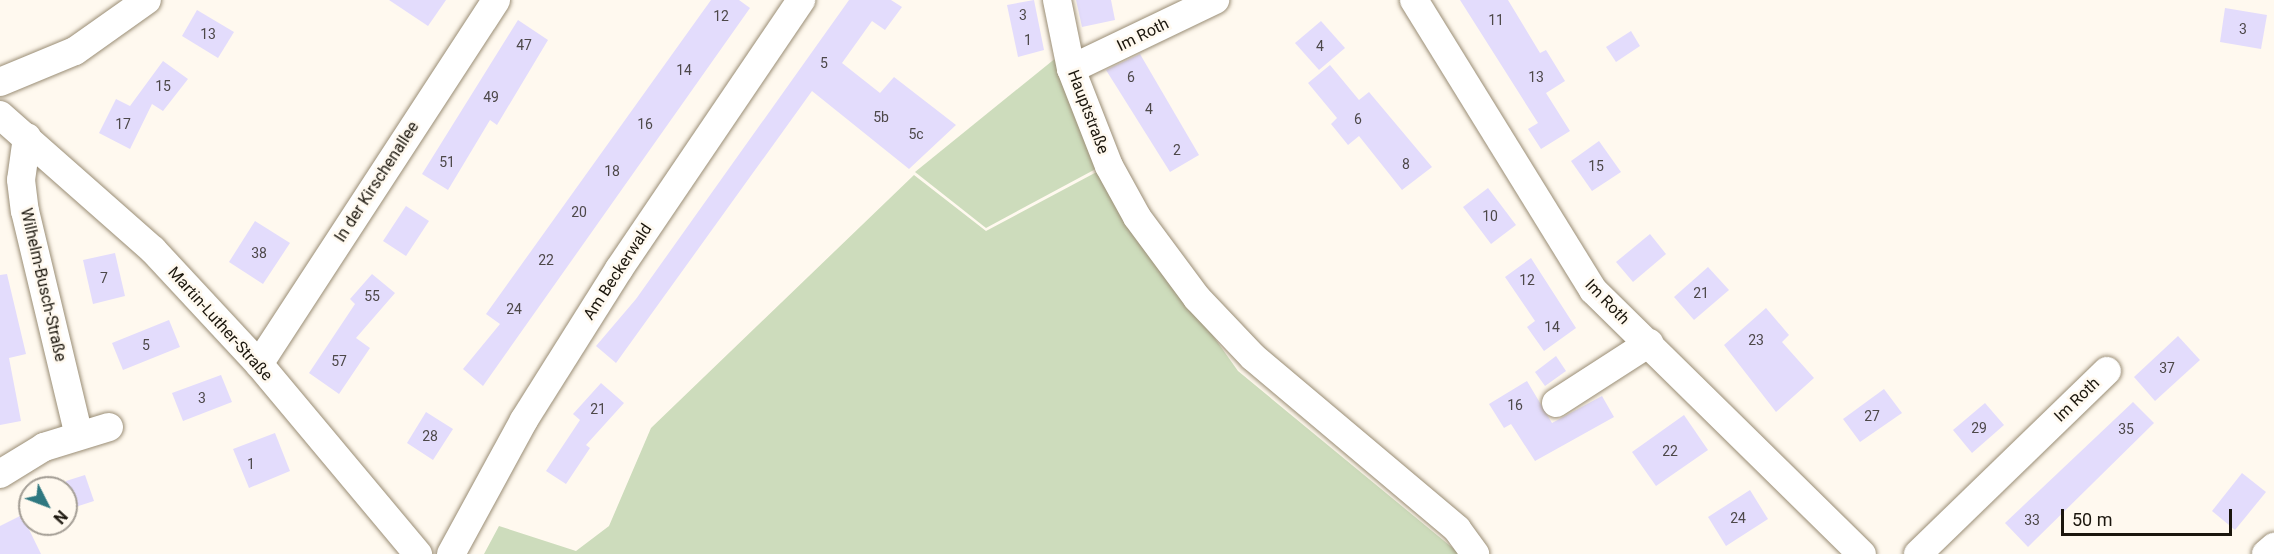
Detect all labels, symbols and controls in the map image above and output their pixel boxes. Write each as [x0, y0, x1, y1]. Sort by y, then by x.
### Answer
house number: 3 [1019, 7, 1027, 23]
house number: 12 [713, 8, 729, 24]
house number: 11 [1488, 12, 1504, 28]
street label: Im Roth [1114, 14, 1172, 56]
house number: 3 [2239, 21, 2247, 37]
house number: 13 [200, 26, 216, 42]
house number: 1 [1024, 32, 1032, 48]
house number: 47 [516, 37, 532, 53]
house number: 4 [1316, 38, 1324, 54]
house number: 5 [820, 55, 828, 71]
house number: 14 [676, 62, 692, 78]
street label: Hauptstraße [1063, 67, 1113, 157]
house number: 6 [1127, 69, 1135, 85]
house number: 13 [1528, 69, 1544, 85]
house number: 15 [155, 78, 171, 94]
house number: 49 [483, 89, 499, 105]
house number: 4 [1145, 101, 1153, 117]
house number: 5b [873, 109, 889, 125]
house number: 6 [1354, 111, 1362, 127]
house number: 17 [115, 116, 131, 132]
house number: 16 [637, 116, 653, 132]
street label: In der Kirschenallee [331, 118, 423, 246]
house number: 5c [908, 126, 924, 142]
house number: 2 [1173, 142, 1181, 158]
house number: 51 [439, 154, 455, 170]
house number: 8 [1402, 156, 1410, 172]
house number: 15 [1588, 158, 1604, 174]
house number: 18 [604, 163, 620, 179]
house number: 20 [571, 204, 587, 220]
street label: Wilhelm-Busch-Straße [16, 206, 70, 364]
house number: 10 [1482, 208, 1498, 224]
street label: Am Beckerwald [580, 220, 656, 324]
house number: 38 [251, 245, 267, 261]
house number: 22 [538, 252, 554, 268]
street label: Martin-Luther-Straße [164, 263, 276, 385]
house number: 7 [100, 270, 108, 286]
house number: 12 [1519, 272, 1535, 288]
street label: Im Roth [1581, 275, 1633, 329]
house number: 21 [1693, 285, 1709, 301]
house number: 55 [364, 288, 380, 304]
house number: 24 [506, 301, 522, 317]
house number: 14 [1544, 319, 1560, 335]
house number: 23 [1748, 332, 1764, 348]
house number: 5 [142, 337, 150, 353]
house number: 57 [331, 353, 347, 369]
house number: 37 [2159, 360, 2175, 376]
street label: Im Roth [2050, 374, 2104, 426]
house number: 3 [198, 390, 206, 406]
house number: 16 [1507, 397, 1523, 413]
house number: 21 [590, 401, 606, 417]
house number: 27 [1864, 408, 1880, 424]
house number: 29 [1971, 420, 1987, 436]
house number: 35 [2118, 421, 2134, 437]
house number: 28 [422, 428, 438, 444]
house number: 22 [1662, 443, 1678, 459]
house number: 1 [247, 456, 255, 472]
north arrow [18, 476, 78, 536]
scale bar [2064, 497, 2235, 535]
text: N [49, 506, 71, 528]
text: 50 m [2072, 509, 2112, 530]
house number: 24 [1730, 510, 1746, 526]
house number: 33 [2024, 512, 2040, 528]

